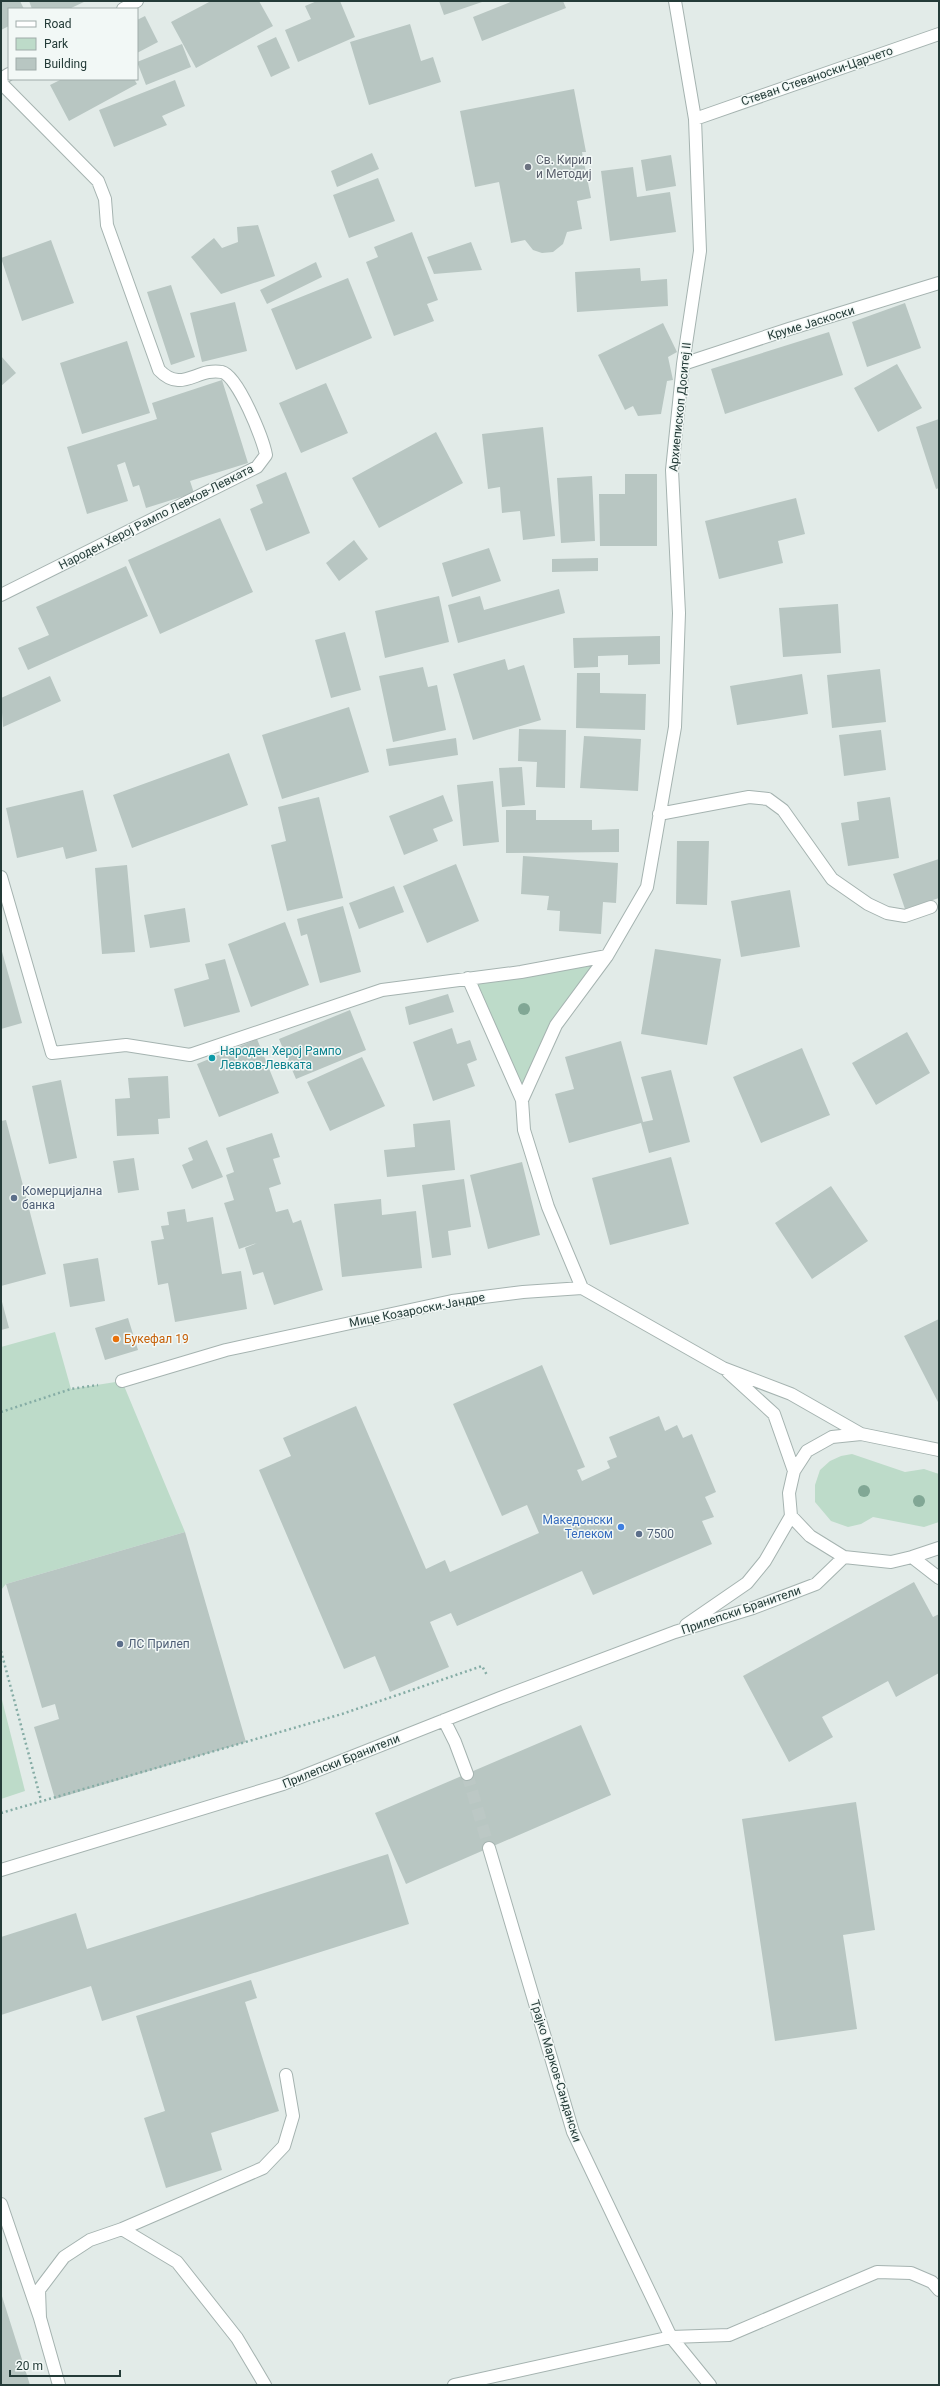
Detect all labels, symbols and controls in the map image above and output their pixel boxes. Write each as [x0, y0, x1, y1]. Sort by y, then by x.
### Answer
legend [8, 8, 138, 80]
text: Road [44, 17, 72, 31]
text: Park [44, 37, 69, 51]
street label: Стеван Стеваноски-Царчето [739, 43, 895, 109]
text: Building [44, 57, 87, 71]
place label: Св. Кирил и Методиј [536, 153, 592, 181]
marker: Св. Кирил и Методиј [523, 162, 533, 172]
street label: Круме Јаскоски [766, 303, 856, 343]
street label: Архиепископ Доситеј II [666, 342, 694, 472]
street label: Народен Херој Рампо Левков-Левката [56, 462, 256, 572]
place label: Народен Херој Рампо Левков-Левката [220, 1044, 342, 1072]
marker: Народен Херој Рампо Левков-Левката [207, 1053, 217, 1063]
place label: Комерцијална банка [22, 1184, 102, 1212]
marker: Комерцијална банка [9, 1193, 19, 1203]
street label: Мице Козароски-Јандре [348, 1290, 486, 1330]
place label: Букефал 19 [124, 1332, 189, 1346]
marker: Букефал 19 [111, 1334, 121, 1344]
place label: Македонски Телеком [543, 1513, 613, 1541]
marker: Македонски Телеком [616, 1522, 626, 1532]
place label: 7500 [647, 1527, 674, 1541]
marker: 7500 [634, 1529, 644, 1539]
street label: Прилепски Бранители [679, 1583, 803, 1637]
place label: ЛС Прилеп [128, 1637, 190, 1651]
marker: ЛС Прилеп [115, 1639, 125, 1649]
street label: Прилепски Бранители [280, 1731, 402, 1791]
street label: Трајко Марков-Сандански [528, 1998, 584, 2144]
scale bar [10, 2352, 120, 2378]
text: 20 m [16, 2359, 43, 2373]

